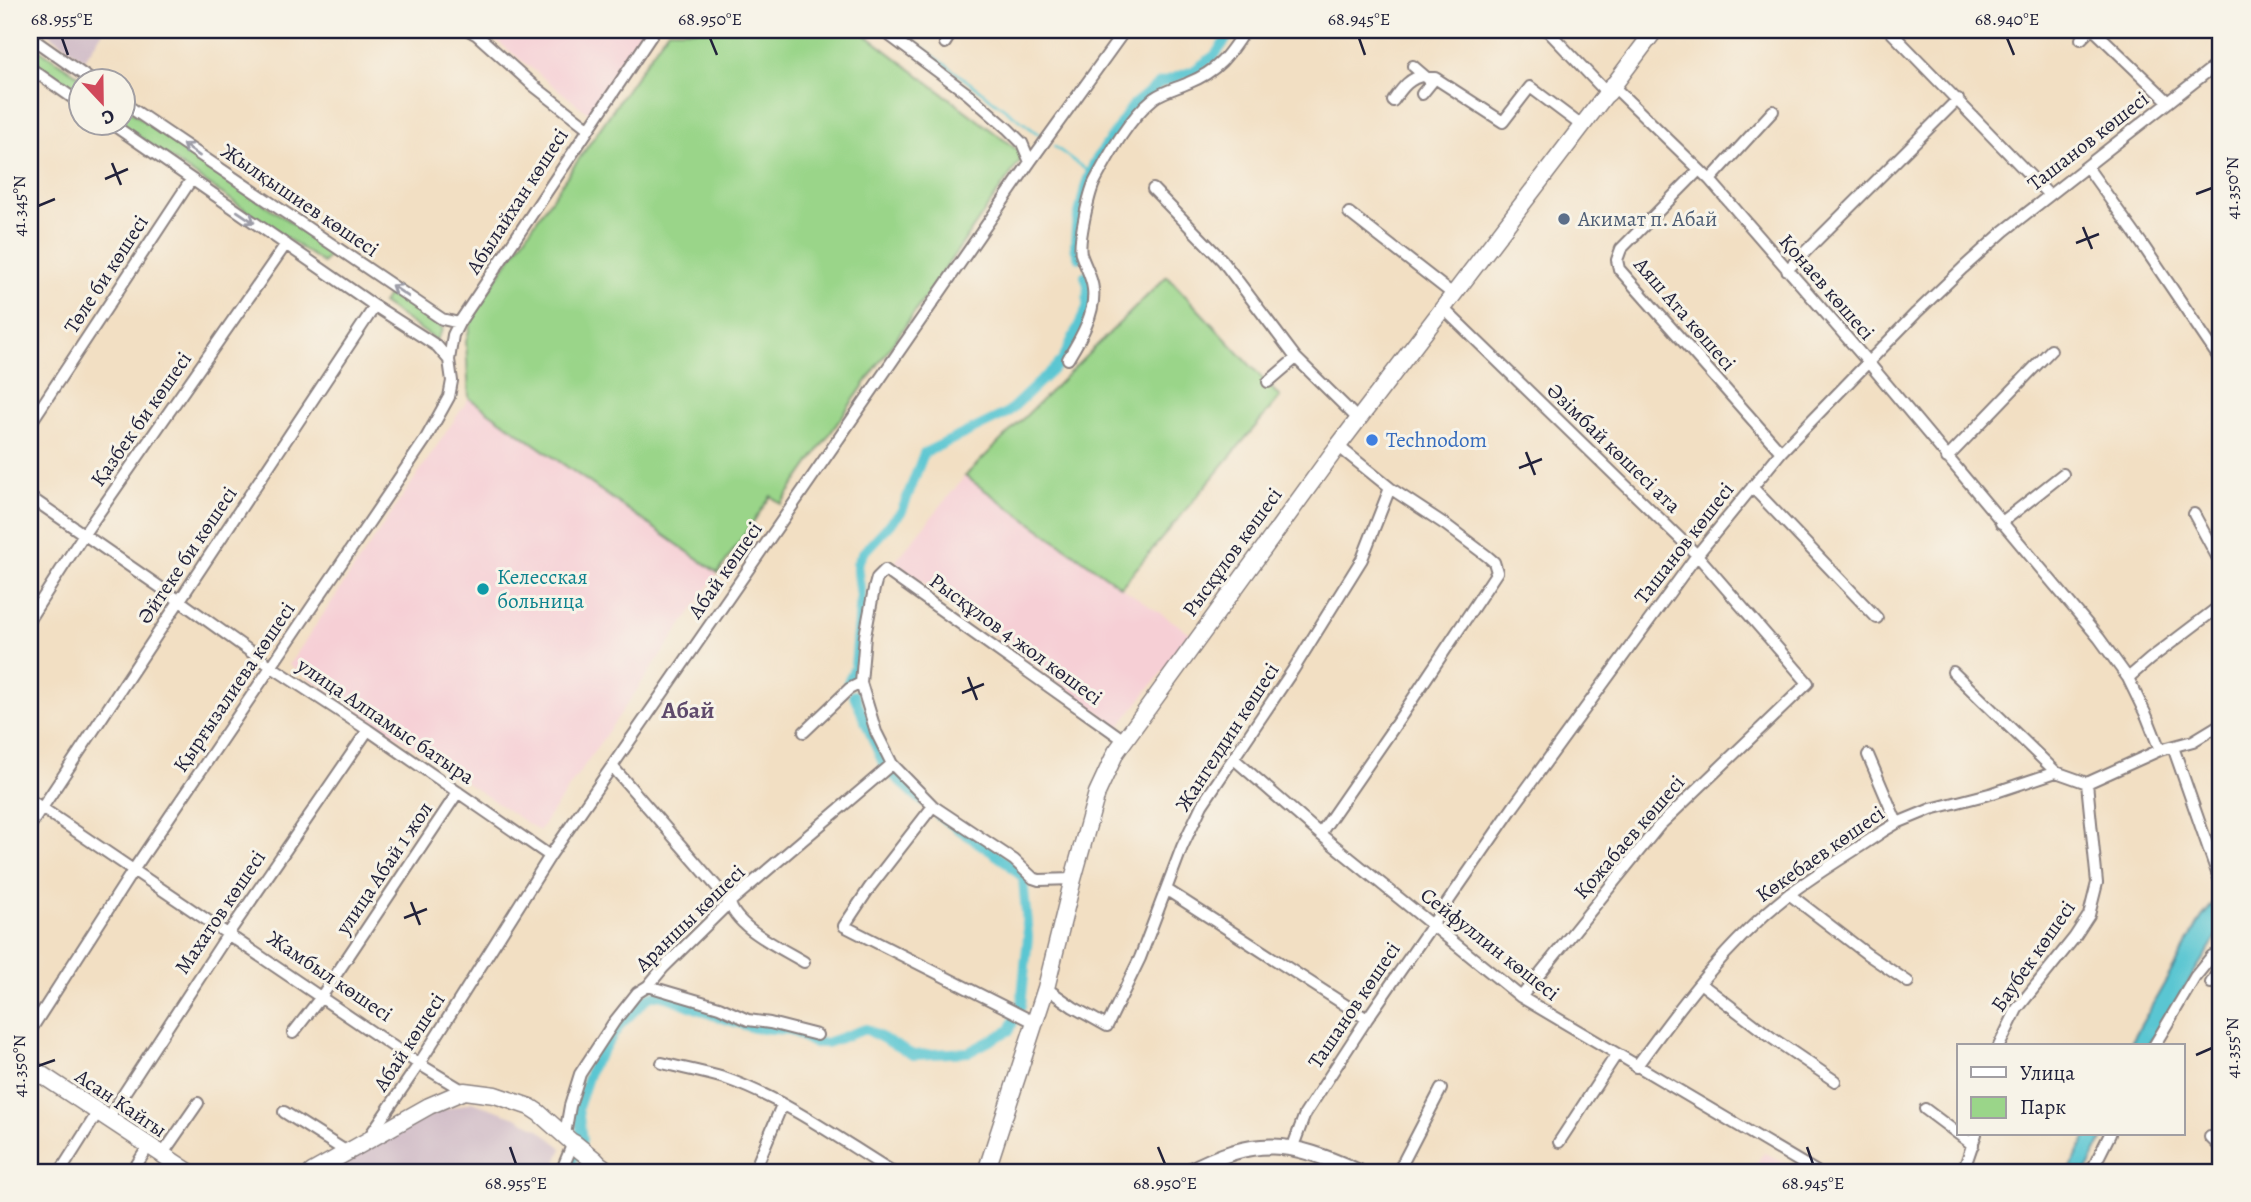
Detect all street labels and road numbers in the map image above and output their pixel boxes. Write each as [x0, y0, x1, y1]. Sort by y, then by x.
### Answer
street label: Ташанов көшесі [2021, 85, 2155, 197]
street label: Абылайхан көшесі [459, 123, 575, 280]
street label: Жылқышиев көшесі [216, 137, 384, 263]
street label: Төле би көшесі [57, 209, 155, 338]
street label: Қонаев көшесі [1773, 228, 1881, 346]
street label: Аяш Ата көшесі [1627, 250, 1742, 377]
street label: Қазбек би көшесі [84, 346, 198, 492]
street label: Әзімбай көшесі ата [1541, 377, 1687, 519]
street label: Ташанов көшесі [1628, 476, 1740, 610]
street label: Әйтеке би көшесі [131, 481, 243, 629]
street label: Рысқұлов көшесі [1176, 482, 1288, 622]
street label: Абай көшесі [681, 516, 769, 625]
street label: Рысқұлов 4 жол көшесі [924, 567, 1108, 711]
street label: Қырғызалиева көшесі [167, 596, 301, 778]
street label: улица Алпамыс батыра [291, 651, 480, 791]
street label: Жангелдин көшесі [1169, 657, 1286, 817]
street label: Қожабаев көшесі [1567, 769, 1691, 905]
street label: улица Абай 1 жол [329, 796, 439, 941]
street label: Көкебаев көшесі [1750, 799, 1890, 909]
street label: Махатов көшесі [168, 844, 272, 979]
street label: Араншы көшесі [628, 858, 751, 978]
street label: Сейфуллин көшесі [1415, 881, 1565, 1007]
street label: Баубек көшесі [1984, 895, 2082, 1017]
street label: Жамбыл көшесі [262, 924, 398, 1028]
street label: Ташанов көшесі [1301, 936, 1407, 1074]
street label: Абай көшесі [366, 987, 451, 1098]
street label: Асан Кайгы [69, 1062, 172, 1144]

